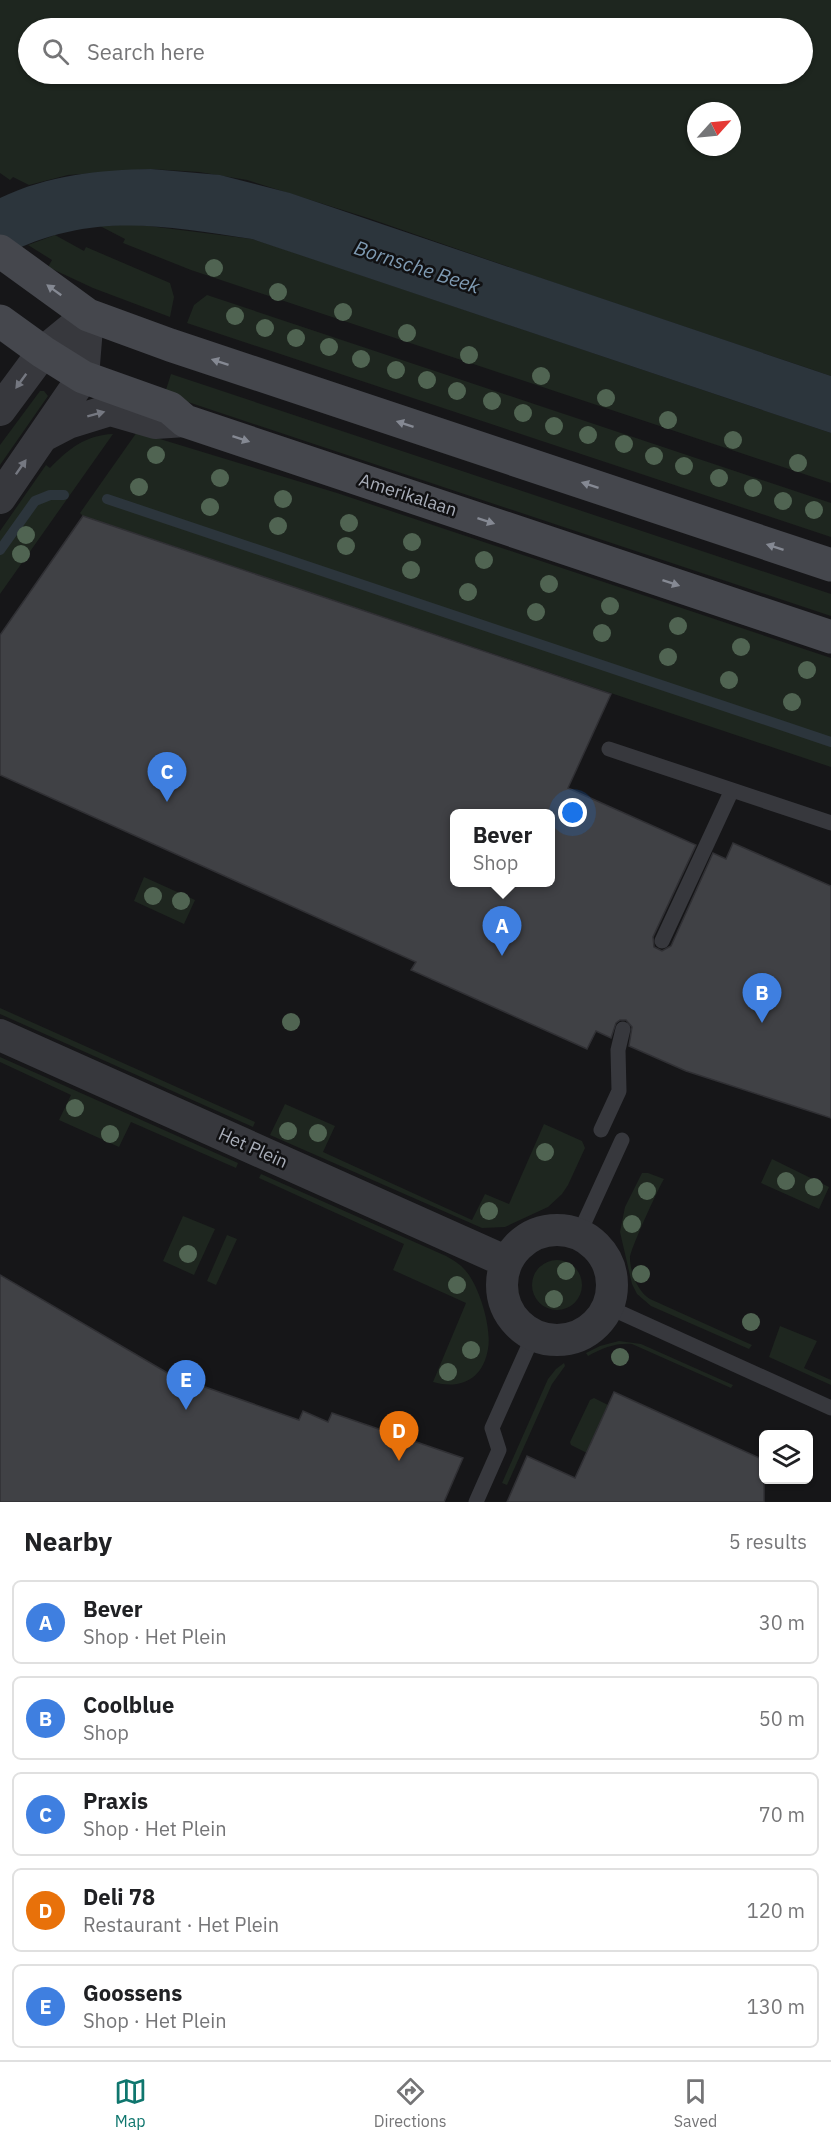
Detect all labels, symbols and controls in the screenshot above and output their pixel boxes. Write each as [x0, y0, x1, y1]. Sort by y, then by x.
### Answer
search box [18, 18, 813, 84]
icon: search [39, 35, 72, 68]
text: Search here [87, 37, 205, 66]
north arrow [687, 102, 741, 156]
water label: Bornsche Beek [351, 233, 484, 300]
one-way arrow [46, 284, 62, 296]
one-way arrow [211, 357, 229, 366]
one-way arrow [16, 374, 28, 389]
one-way arrow [87, 408, 106, 418]
one-way arrow [396, 418, 414, 428]
one-way arrow [232, 435, 250, 445]
one-way arrow [15, 460, 27, 476]
street label: Amerikalaan [356, 468, 460, 521]
one-way arrow [581, 480, 599, 490]
one-way arrow [477, 517, 495, 526]
one-way arrow [766, 542, 784, 551]
one-way arrow [662, 579, 680, 588]
pin: C [148, 752, 186, 802]
your location [558, 798, 587, 827]
popup [450, 809, 555, 887]
text: Bever [473, 820, 532, 849]
text: Shop [473, 849, 518, 876]
pin: A [482, 906, 522, 956]
pin: B [742, 974, 782, 1023]
street label: Het Plein [215, 1122, 291, 1173]
pin: E [166, 1360, 206, 1410]
pin: D [380, 1412, 418, 1461]
map controls [759, 1430, 813, 1484]
button: layers [759, 1430, 813, 1484]
text: Nearby [24, 1524, 112, 1558]
text: 5 results [729, 1528, 807, 1555]
text: Bever [83, 1594, 143, 1623]
text: A [39, 1609, 52, 1636]
text: 30 m [759, 1609, 805, 1636]
text: Shop · Het Plein [83, 1623, 227, 1650]
text: Coolblue [83, 1690, 174, 1719]
text: B [39, 1705, 52, 1732]
text: 50 m [759, 1705, 805, 1732]
text: Shop [83, 1719, 129, 1746]
text: Praxis [83, 1786, 148, 1815]
text: C [39, 1801, 52, 1828]
text: 70 m [759, 1801, 805, 1828]
text: Shop · Het Plein [83, 1815, 227, 1842]
text: Deli 78 [83, 1882, 155, 1911]
text: D [39, 1897, 52, 1924]
text: 120 m [747, 1897, 805, 1924]
text: Restaurant · Het Plein [83, 1911, 279, 1938]
text: Goossens [83, 1978, 182, 2007]
text: E [39, 1993, 52, 2020]
text: 130 m [747, 1993, 805, 2020]
text: Shop · Het Plein [83, 2007, 227, 2034]
tab: Map [114, 2075, 147, 2131]
tab: Directions [374, 2075, 447, 2131]
tab: Saved [674, 2075, 717, 2131]

